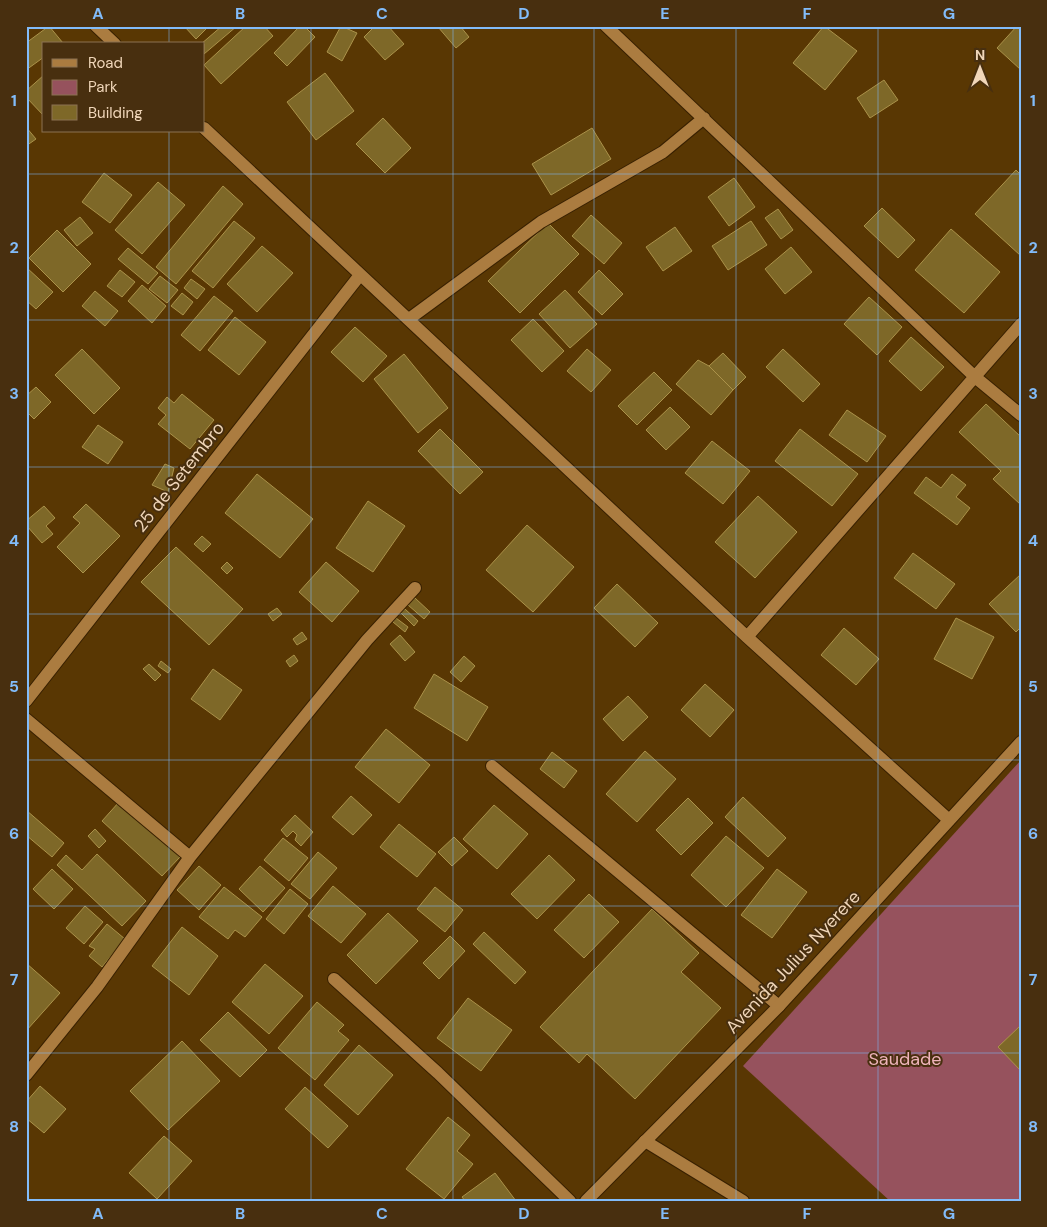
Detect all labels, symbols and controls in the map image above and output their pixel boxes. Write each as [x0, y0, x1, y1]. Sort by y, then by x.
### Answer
text: A [92, 3, 104, 24]
text: B [235, 3, 245, 24]
text: C [376, 3, 388, 24]
text: D [518, 3, 530, 24]
text: E [660, 3, 670, 24]
text: F [803, 3, 812, 24]
text: G [943, 3, 955, 24]
legend [42, 42, 205, 132]
north arrow [954, 42, 1004, 92]
text: N [975, 46, 985, 64]
text: Road [88, 53, 123, 73]
text: Park [88, 77, 118, 97]
text: 1 [11, 90, 17, 111]
text: 1 [1030, 90, 1036, 111]
text: Building [88, 103, 143, 123]
text: 2 [9, 237, 19, 258]
text: 2 [1028, 237, 1038, 258]
text: 3 [9, 383, 19, 404]
text: 3 [1028, 383, 1038, 404]
street label: 25 de Setembro [128, 417, 230, 537]
text: 4 [9, 530, 19, 551]
text: 4 [1028, 530, 1038, 551]
text: 5 [9, 676, 19, 697]
text: 5 [1028, 676, 1038, 697]
text: 6 [9, 823, 19, 844]
text: 6 [1028, 823, 1038, 844]
street label: Avenida Julius Nyerere [720, 885, 866, 1039]
text: 7 [10, 969, 19, 990]
text: 7 [1029, 969, 1038, 990]
park label: Saudade [868, 1047, 942, 1071]
text: 8 [9, 1116, 19, 1137]
text: 8 [1028, 1116, 1038, 1137]
text: A [92, 1203, 104, 1224]
text: B [235, 1203, 245, 1224]
text: C [376, 1203, 388, 1224]
text: D [518, 1203, 530, 1224]
text: E [660, 1203, 670, 1224]
text: F [803, 1203, 812, 1224]
text: G [943, 1203, 955, 1224]

